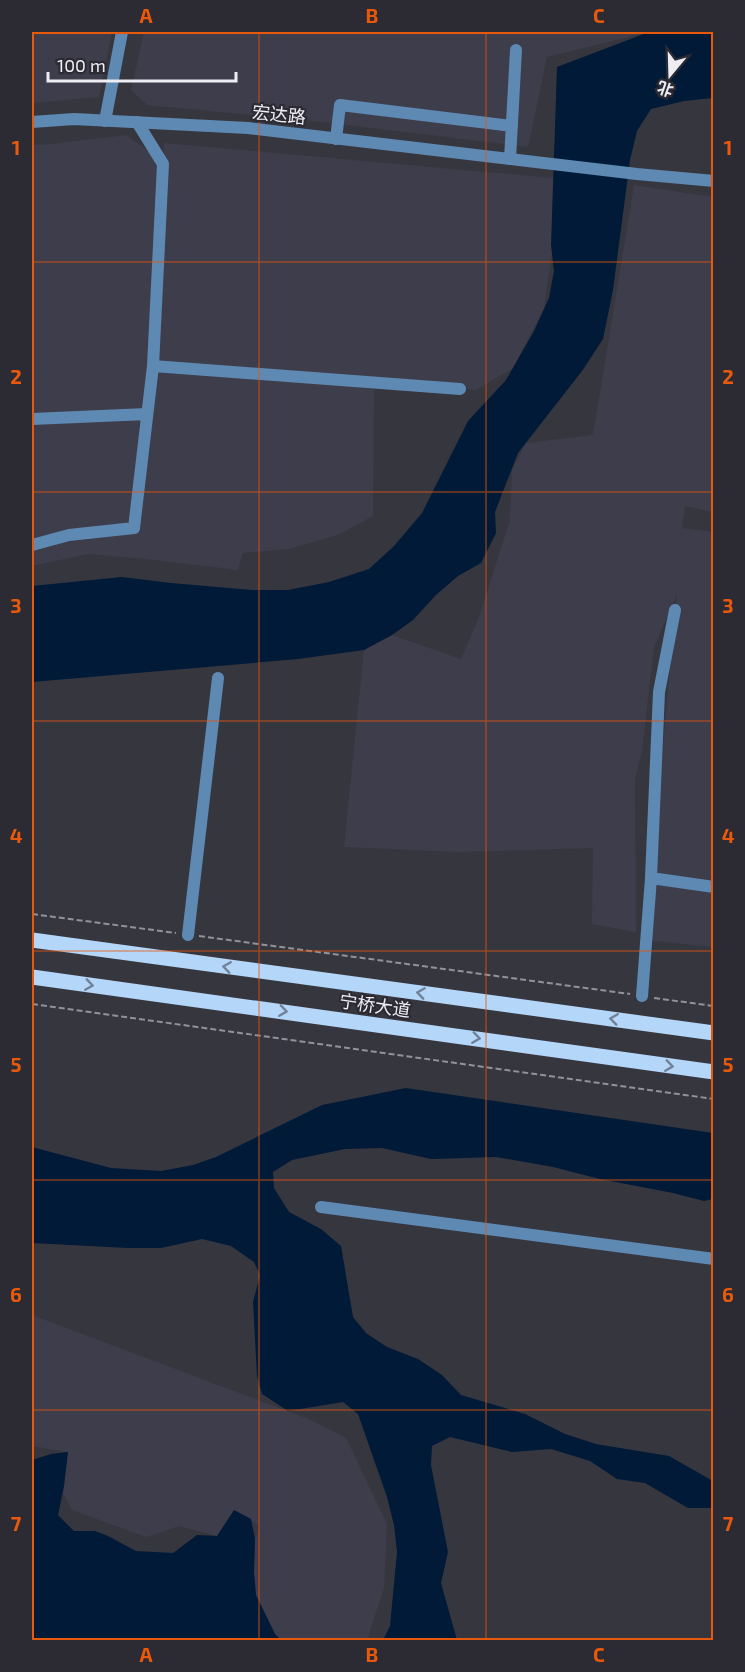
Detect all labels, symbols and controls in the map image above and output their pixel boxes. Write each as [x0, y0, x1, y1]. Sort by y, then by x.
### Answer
text: A [139, 3, 153, 27]
text: B [366, 3, 378, 27]
text: C [593, 3, 605, 27]
scale bar [48, 45, 236, 83]
north arrow [640, 45, 700, 105]
text: 100 m [57, 54, 106, 76]
text: 北 [654, 78, 676, 101]
street label: 宏达路 [251, 100, 307, 128]
text: 1 [12, 135, 20, 159]
text: 1 [724, 135, 732, 159]
text: 2 [10, 364, 22, 388]
text: 2 [722, 364, 734, 388]
text: 3 [10, 593, 22, 617]
text: 3 [722, 593, 734, 617]
text: 4 [10, 823, 23, 847]
text: 4 [722, 823, 735, 847]
one-way arrow [223, 961, 232, 973]
one-way arrow [85, 979, 94, 991]
one-way arrow [416, 987, 425, 1000]
street label: 宁桥大道 [338, 989, 412, 1021]
one-way arrow [278, 1005, 287, 1017]
one-way arrow [609, 1014, 619, 1026]
one-way arrow [471, 1032, 480, 1044]
text: 5 [10, 1052, 22, 1076]
text: 5 [722, 1052, 734, 1076]
one-way arrow [664, 1059, 674, 1071]
text: 6 [10, 1282, 22, 1306]
text: 6 [722, 1282, 734, 1306]
text: 7 [11, 1511, 22, 1535]
text: 7 [723, 1511, 734, 1535]
text: A [139, 1642, 153, 1666]
text: B [366, 1642, 378, 1666]
text: C [593, 1642, 605, 1666]

